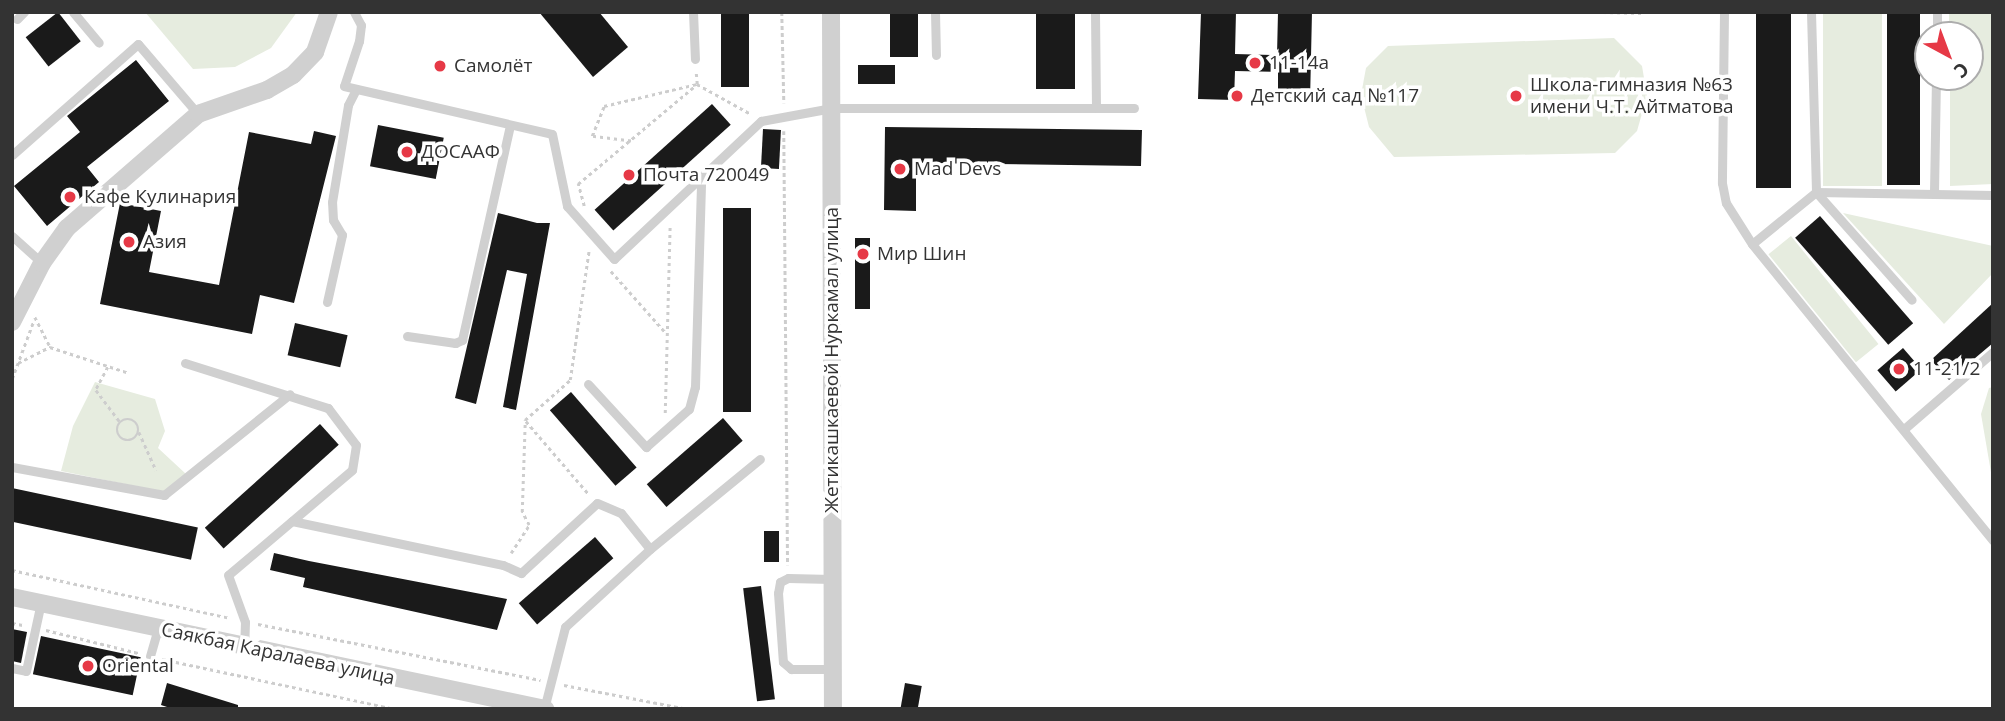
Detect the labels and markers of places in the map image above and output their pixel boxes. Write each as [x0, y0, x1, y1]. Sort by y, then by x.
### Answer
place label: 11-14а [1269, 52, 1329, 74]
place label: Самолёт [454, 55, 532, 77]
marker: 11-14а [1247, 55, 1263, 71]
marker: Самолёт [432, 58, 448, 74]
place label: Школа-гимназия №63 имени Ч.Т. Айтматова [1530, 74, 1734, 118]
place label: Детский сад №117 [1251, 85, 1419, 107]
marker: Детский сад №117 [1229, 88, 1245, 104]
marker: Школа-гимназия №63 имени Ч.Т. Айтматова [1508, 88, 1524, 104]
place label: ДОСААФ [421, 141, 500, 163]
marker: ДОСААФ [399, 144, 415, 160]
place label: Mad Devs [914, 158, 1001, 180]
marker: Mad Devs [892, 161, 908, 177]
place label: Почта 720049 [643, 164, 769, 186]
marker: Почта 720049 [621, 167, 637, 183]
place label: Кафе Кулинария [84, 186, 236, 208]
marker: Кафе Кулинария [62, 189, 78, 205]
place label: Азия [143, 231, 187, 253]
marker: Азия [121, 234, 137, 250]
place label: Мир Шин [877, 243, 966, 265]
marker: Мир Шин [855, 246, 871, 262]
place label: 11-21/2 [1913, 358, 1980, 380]
marker: 11-21/2 [1891, 361, 1907, 377]
place label: Oriental [102, 655, 174, 677]
marker: Oriental [80, 658, 96, 674]

